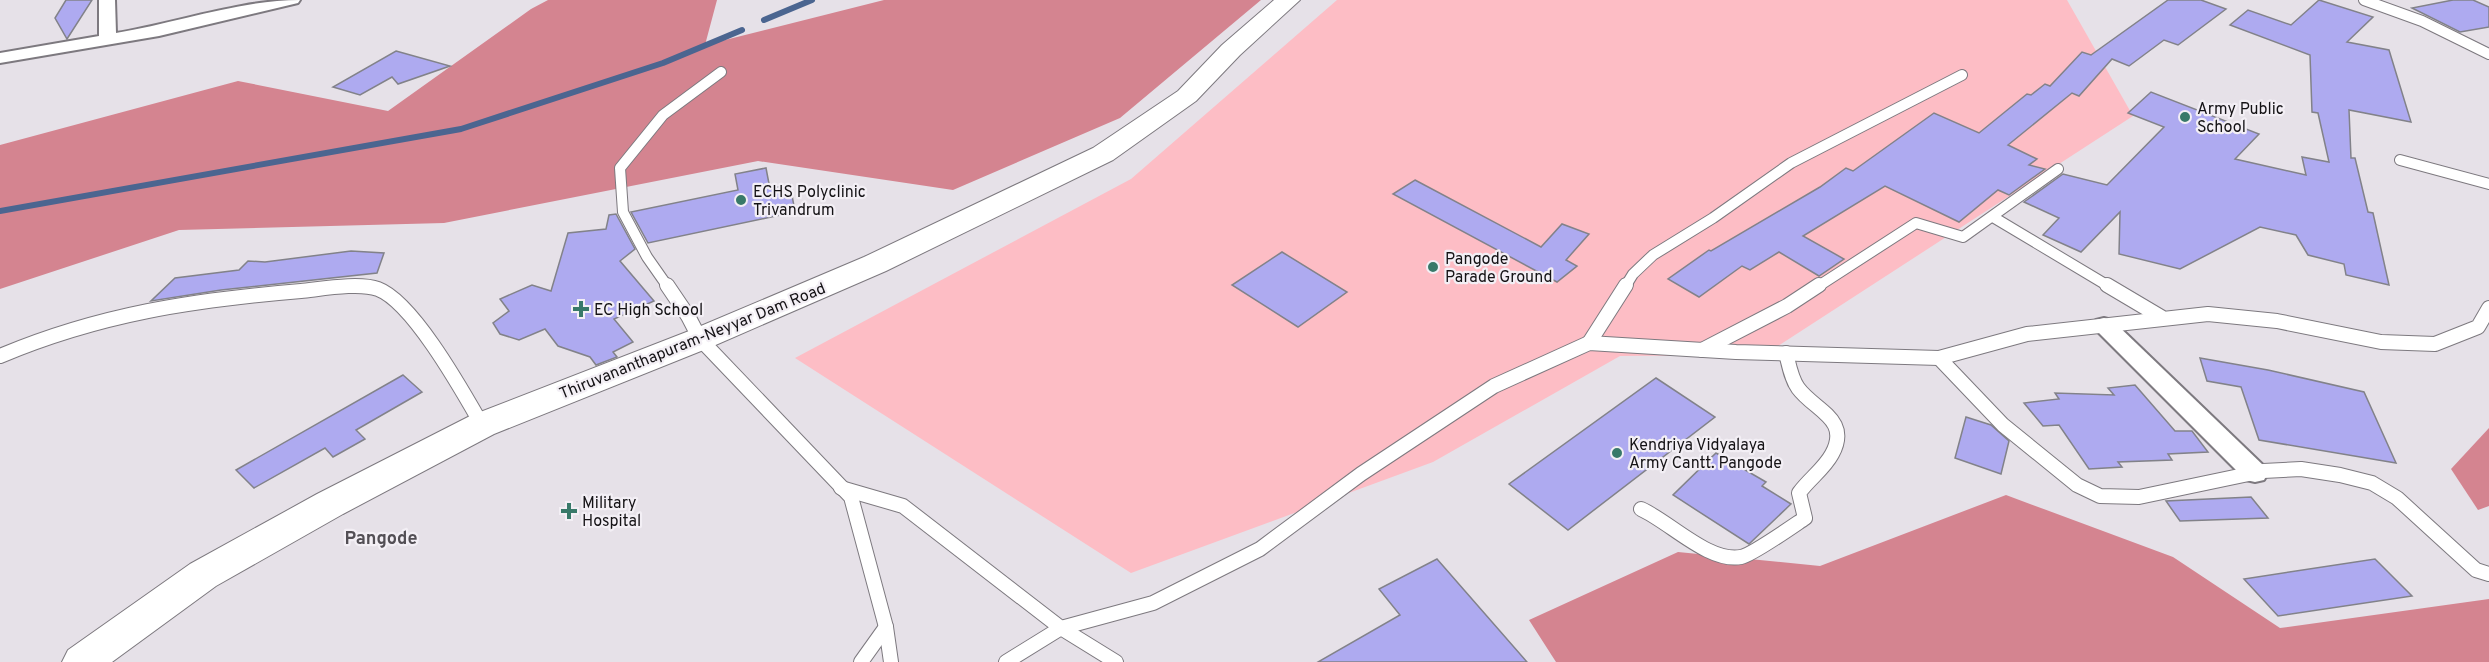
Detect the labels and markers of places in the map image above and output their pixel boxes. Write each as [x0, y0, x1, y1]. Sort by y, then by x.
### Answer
place label: Army Public School [2197, 100, 2284, 138]
marker: Army Public School [2178, 110, 2192, 124]
place label: ECHS Polyclinic Trivandrum [753, 183, 866, 221]
marker: ECHS Polyclinic Trivandrum [734, 193, 748, 207]
place label: Pangode Parade Ground [1445, 250, 1552, 288]
marker: Pangode Parade Ground [1426, 260, 1440, 274]
marker: EC High School [572, 300, 590, 318]
place label: EC High School [594, 301, 703, 321]
place label: Kendriya Vidyalaya Army Cantt. Pangode [1629, 436, 1782, 474]
marker: Kendriya Vidyalaya Army Cantt. Pangode [1610, 446, 1624, 460]
place label: Military Hospital [582, 494, 641, 532]
marker: Military Hospital [560, 502, 578, 520]

